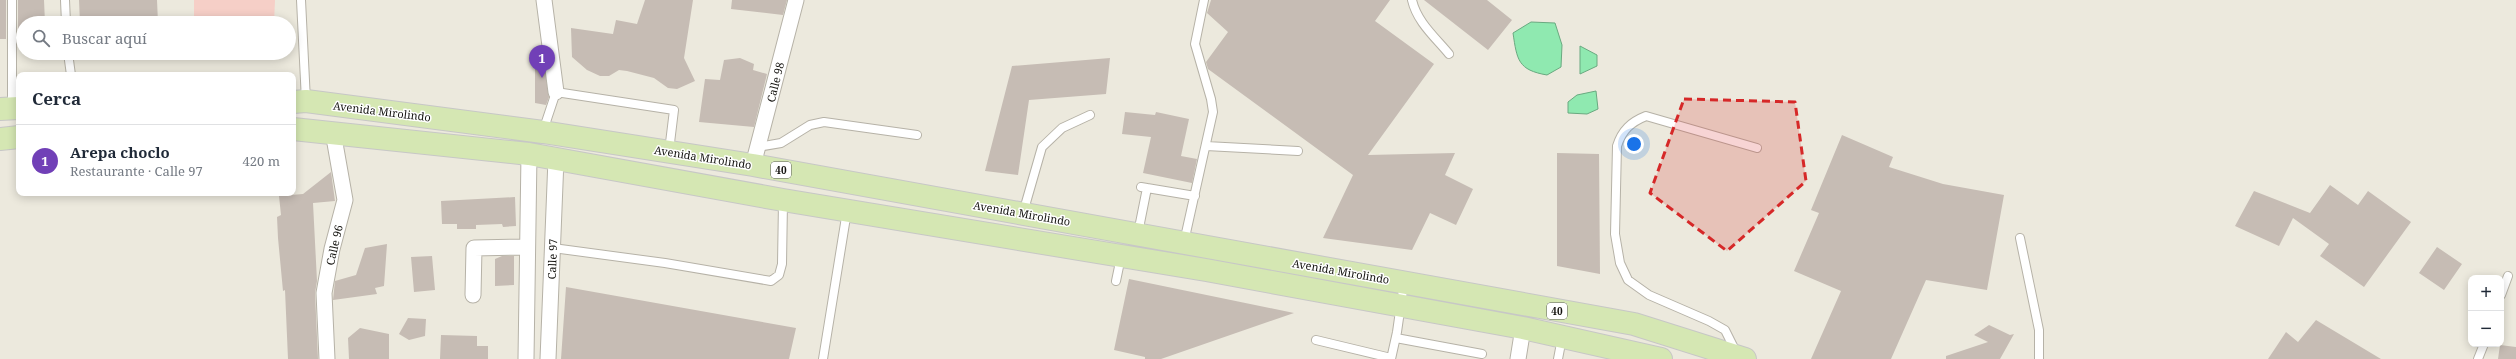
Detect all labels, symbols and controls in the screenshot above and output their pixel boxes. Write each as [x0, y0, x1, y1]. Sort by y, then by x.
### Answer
search box [16, 16, 296, 60]
icon: search [30, 27, 52, 49]
text: Buscar aquí [62, 28, 147, 48]
pin: 1 [529, 45, 555, 78]
street label: Calle 98 [763, 60, 787, 104]
text: Cerca [32, 87, 81, 110]
street label: Avenida Mirolindo [332, 98, 432, 124]
your location [1624, 134, 1644, 154]
text: Arepa choclo [70, 142, 170, 162]
street label: Avenida Mirolindo [653, 142, 753, 172]
text: 1 [41, 152, 49, 170]
text: 420 m [243, 152, 280, 170]
text: Restaurante · Calle 97 [70, 162, 203, 180]
road number: 40 [771, 162, 791, 178]
street label: Avenida Mirolindo [972, 197, 1072, 229]
street label: Calle 96 [322, 223, 346, 267]
street label: Calle 97 [544, 238, 560, 280]
street label: Avenida Mirolindo [1291, 255, 1391, 287]
map controls [2468, 275, 2504, 347]
button: + [2468, 275, 2504, 311]
road number: 40 [1547, 303, 1567, 319]
button: − [2468, 311, 2504, 347]

